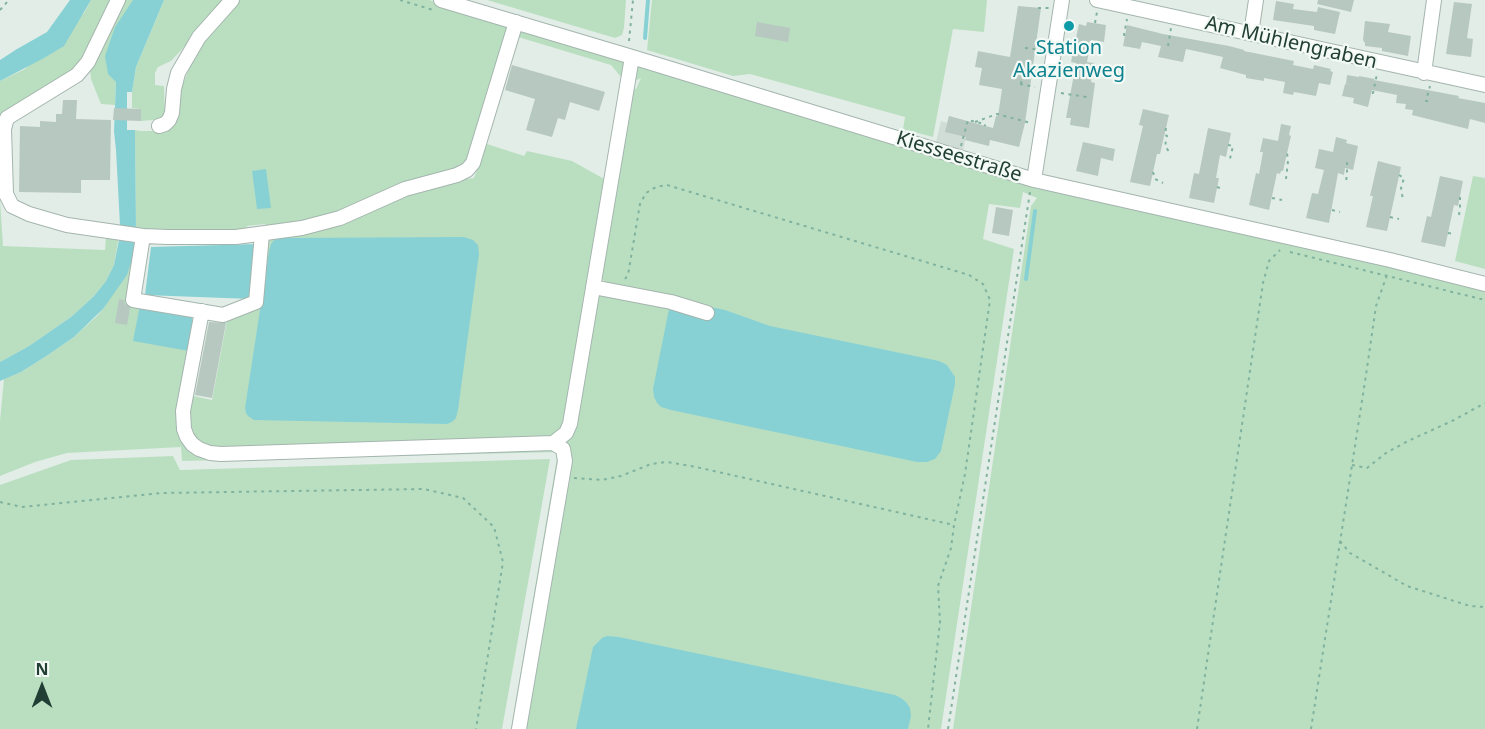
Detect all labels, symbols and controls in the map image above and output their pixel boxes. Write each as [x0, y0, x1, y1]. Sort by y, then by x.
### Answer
street label: Am Mühlengraben [1203, 12, 1379, 74]
marker: Station Akazienweg [1062, 19, 1076, 33]
place label: Station Akazienweg [1013, 36, 1125, 83]
street label: Kiesseestraße [893, 126, 1025, 188]
north arrow [12, 657, 72, 717]
text: N [35, 658, 49, 680]

